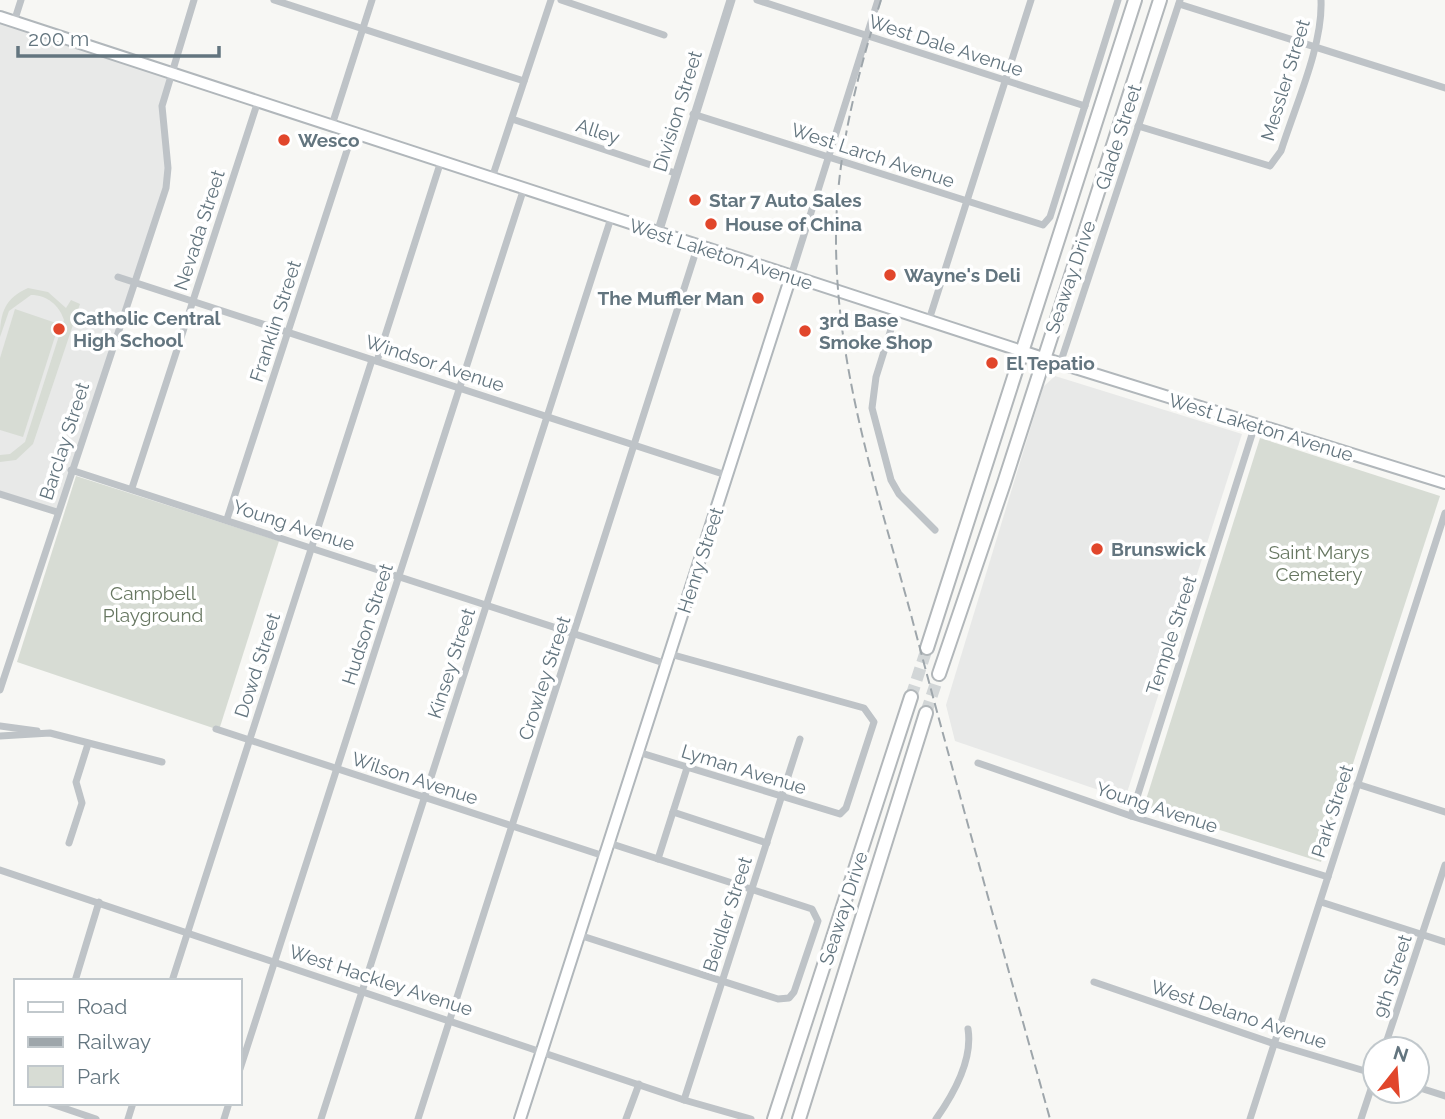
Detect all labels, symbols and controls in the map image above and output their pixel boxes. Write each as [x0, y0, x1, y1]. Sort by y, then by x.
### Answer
street label: West Dale Avenue [866, 10, 1026, 80]
scale bar [18, 14, 219, 58]
street label: Messler Street [1256, 16, 1314, 144]
text: 200 m [28, 26, 89, 51]
street label: Division Street [648, 47, 706, 174]
street label: Glade Street [1091, 81, 1146, 193]
street label: Alley [574, 114, 622, 148]
street label: West Larch Avenue [789, 118, 957, 192]
place label: Wesco [298, 129, 360, 151]
marker: Wesco [276, 132, 292, 148]
street label: Nevada Street [169, 166, 229, 293]
place label: Star 7 Auto Sales [709, 189, 862, 211]
marker: Star 7 Auto Sales [687, 192, 703, 208]
place label: House of China [725, 213, 862, 235]
street label: West Laketon Avenue [626, 214, 816, 294]
marker: House of China [703, 216, 719, 232]
street label: Seaway Drive [1040, 218, 1100, 336]
street label: Franklin Street [245, 257, 305, 385]
place label: Wayne's Deli [904, 264, 1021, 286]
marker: Wayne's Deli [882, 267, 898, 283]
place label: The Muffler Man [598, 287, 744, 309]
marker: The Muffler Man [750, 290, 766, 306]
place label: Catholic Central High School [73, 307, 222, 351]
place label: 3rd Base Smoke Shop [819, 309, 932, 353]
marker: Catholic Central High School [51, 321, 67, 337]
marker: 3rd Base Smoke Shop [797, 323, 813, 339]
street label: Windsor Avenue [363, 330, 507, 396]
place label: El Tepatio [1006, 352, 1095, 374]
marker: El Tepatio [984, 355, 1000, 371]
street label: Barclay Street [35, 379, 94, 503]
street label: West Laketon Avenue [1166, 388, 1356, 466]
street label: Young Avenue [230, 495, 358, 555]
street label: Henry Street [673, 504, 728, 616]
place label: Brunswick [1111, 538, 1206, 560]
marker: Brunswick [1089, 541, 1105, 557]
park label: Saint Marys Cemetery [1268, 541, 1370, 585]
street label: Hudson Street [337, 560, 397, 687]
street label: Temple Street [1141, 572, 1201, 697]
park label: Campbell Playground [103, 582, 203, 626]
street label: Kinsey Street [423, 604, 479, 721]
street label: Dowd Street [230, 609, 284, 720]
street label: Crowley Street [514, 613, 575, 743]
street label: Lyman Avenue [679, 740, 809, 798]
street label: Wilson Avenue [349, 747, 481, 809]
street label: Park Street [1307, 761, 1358, 860]
street label: Young Avenue [1093, 777, 1221, 837]
street label: Seaway Drive [814, 849, 872, 967]
street label: Beidler Street [698, 853, 756, 974]
street label: 9th Street [1368, 931, 1416, 1020]
street label: West Hackley Avenue [286, 940, 476, 1020]
street label: West Delano Avenue [1148, 975, 1330, 1053]
legend [14, 979, 242, 1105]
text: Road [77, 994, 127, 1019]
text: Railway [77, 1029, 151, 1054]
north arrow [1361, 1035, 1431, 1105]
text: N [1391, 1041, 1411, 1066]
text: Park [77, 1064, 120, 1089]

